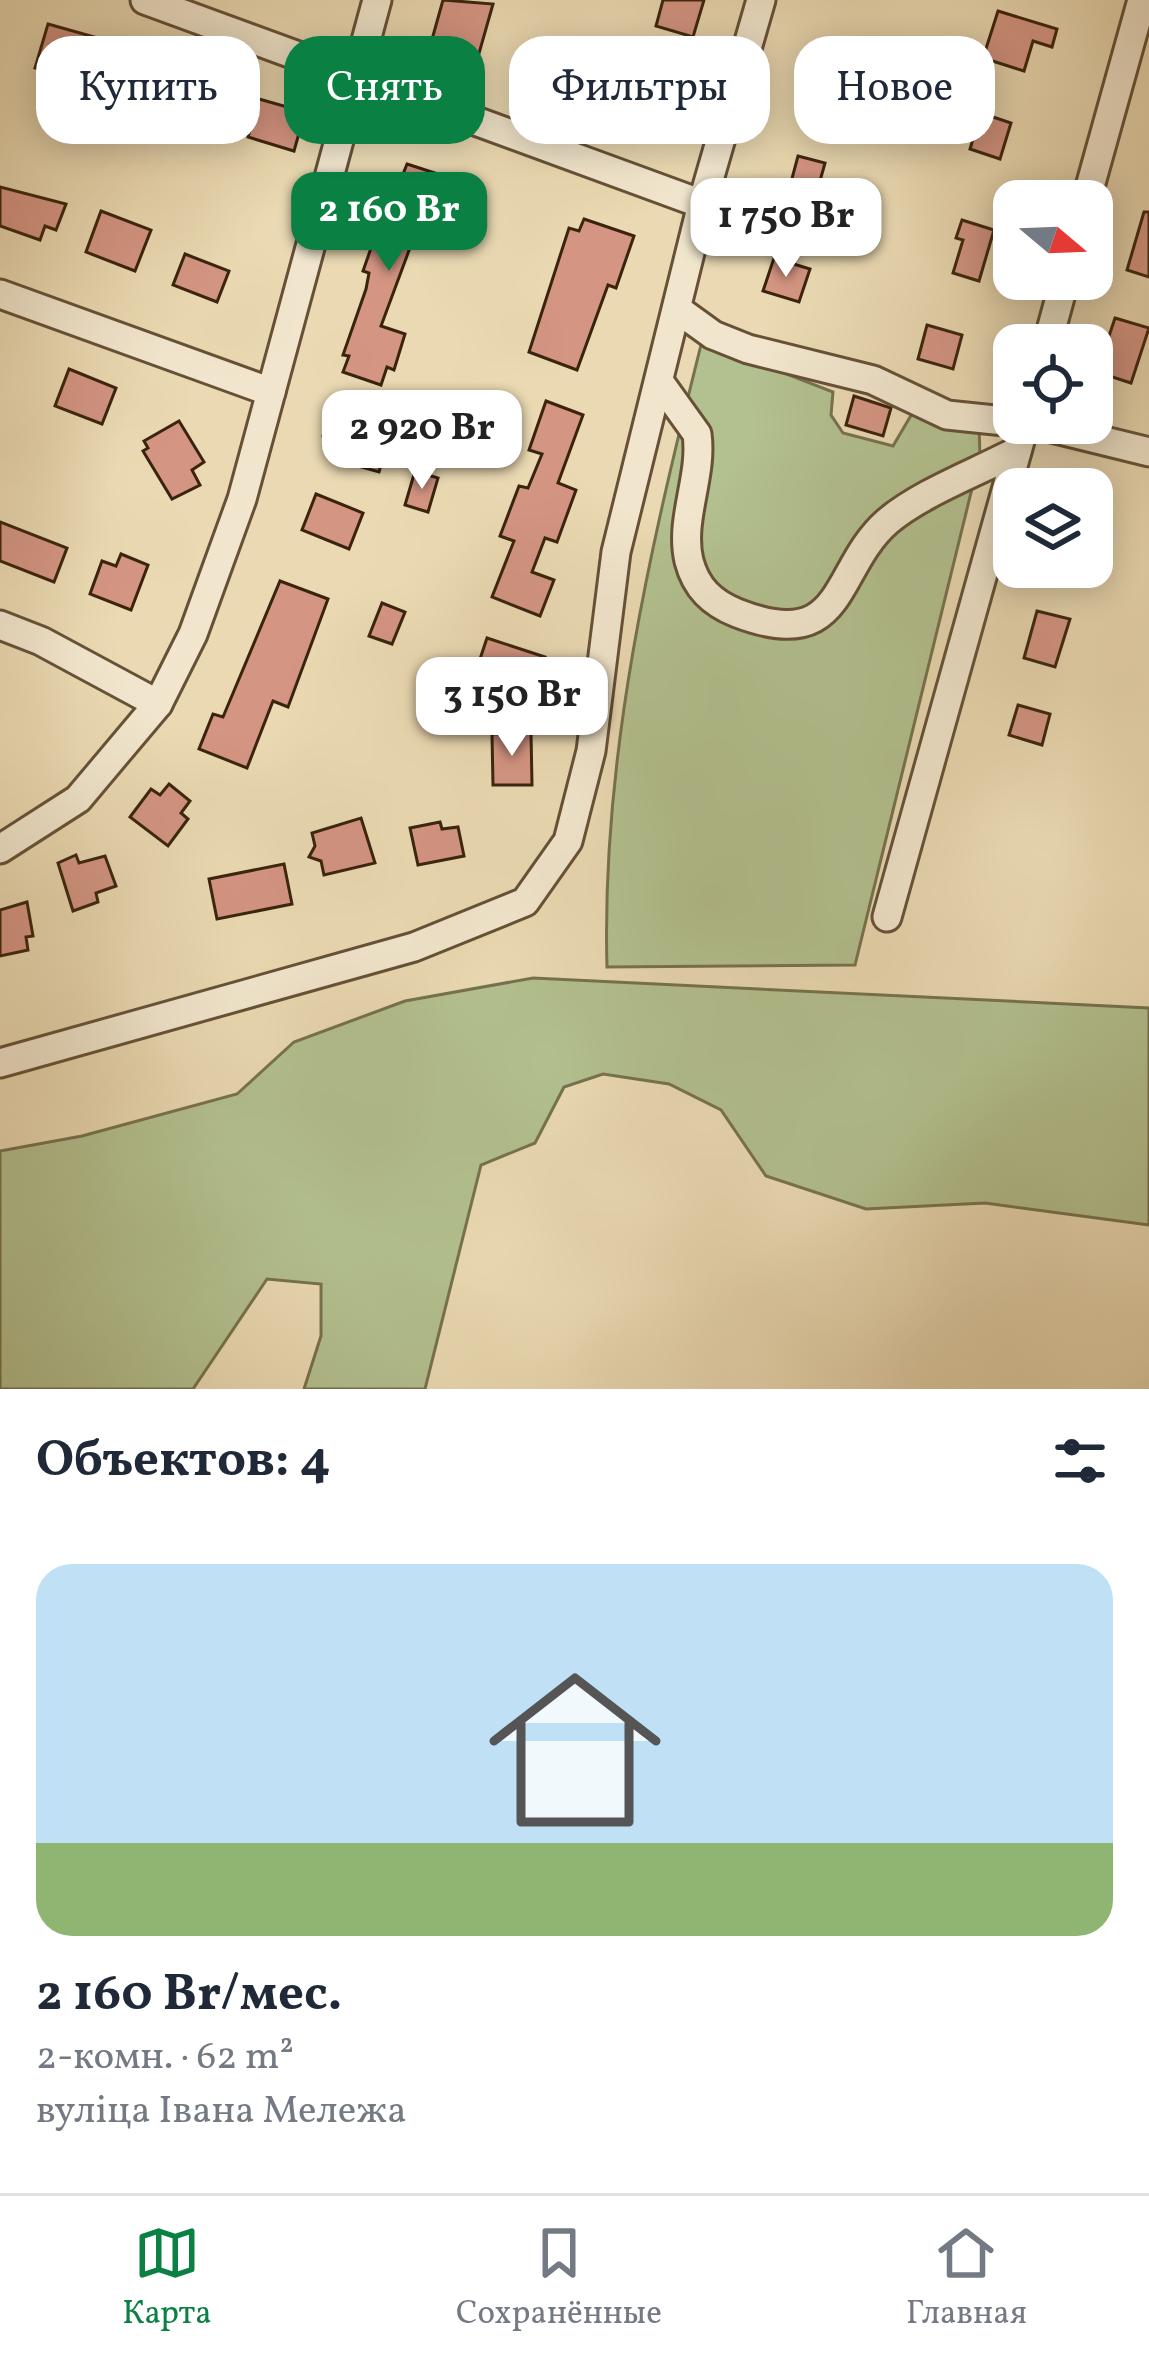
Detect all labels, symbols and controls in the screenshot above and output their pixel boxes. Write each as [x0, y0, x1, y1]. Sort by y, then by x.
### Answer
chip: Купить [36, 36, 260, 144]
chip: Снять [284, 36, 485, 144]
chip: Фильтры [509, 36, 770, 144]
chip: Новое [794, 36, 995, 144]
pin: 2 160 Br [265, 172, 513, 274]
pin: 1 750 Br [662, 178, 910, 280]
north arrow [993, 180, 1113, 300]
map controls [993, 180, 1113, 588]
text: 2 160 Br [318, 184, 460, 238]
text: 1 750 Br [718, 190, 855, 244]
button: locate [993, 324, 1113, 444]
pin: 2 920 Br [298, 390, 546, 492]
text: 2 920 Br [349, 402, 495, 456]
button: layers [993, 468, 1113, 588]
pin: 3 150 Br [388, 657, 636, 759]
text: 3 150 Br [443, 669, 581, 723]
text: Объектов: 4 [36, 1426, 331, 1497]
icon: filters [1047, 1428, 1113, 1494]
icon: home [467, 1642, 683, 1858]
text: 2 160 Br/мес. [36, 1960, 342, 2031]
text: 2-комн. · 62 m² [36, 2031, 294, 2085]
text: вуліца Івана Мележа [36, 2085, 407, 2139]
tab: Карта [122, 2220, 212, 2338]
tab: Сохранённые [456, 2220, 662, 2338]
tab: Главная [906, 2220, 1027, 2338]

